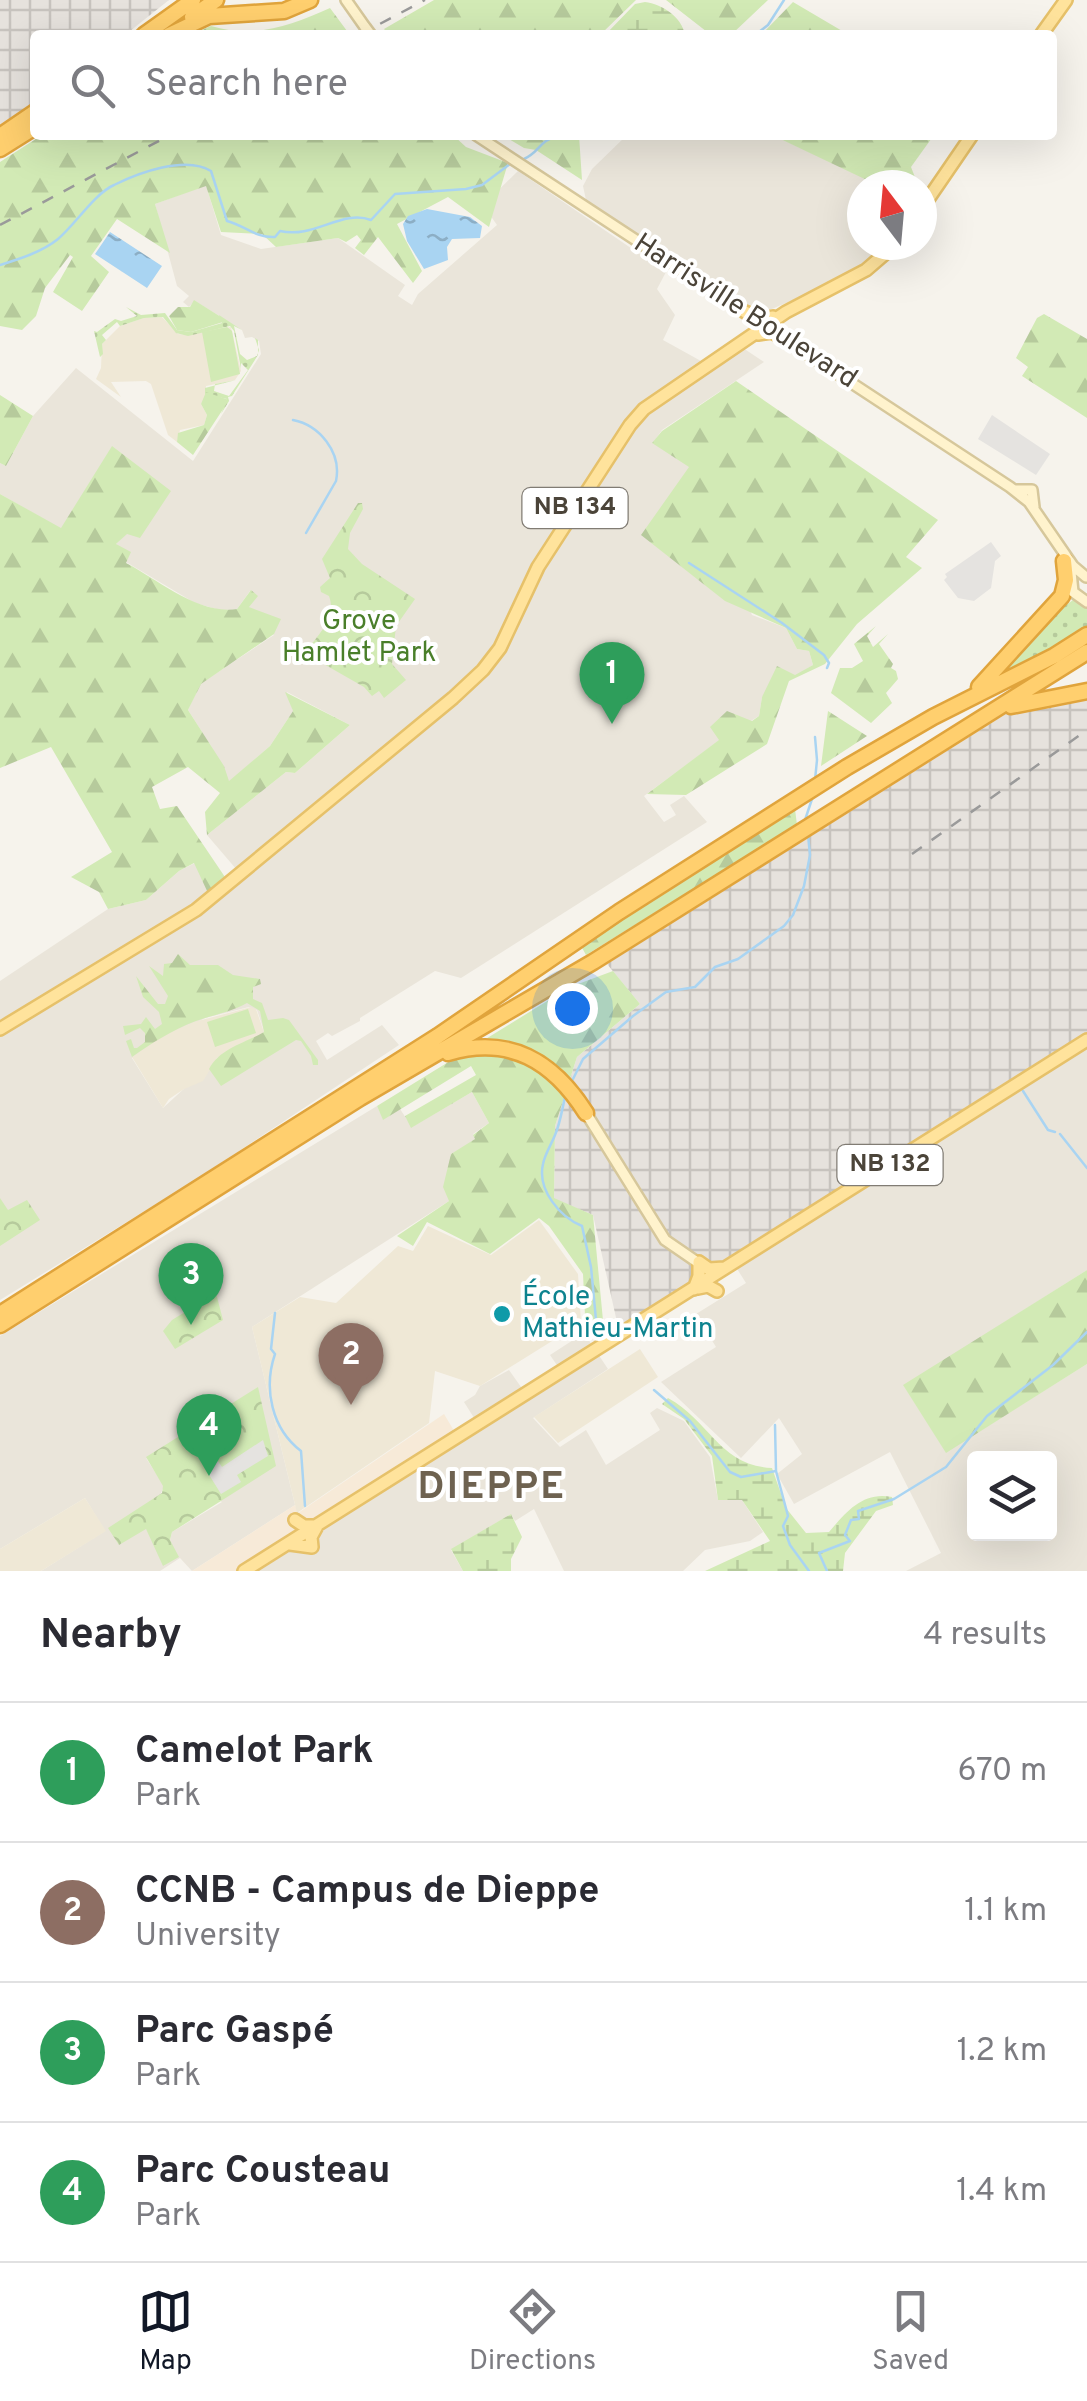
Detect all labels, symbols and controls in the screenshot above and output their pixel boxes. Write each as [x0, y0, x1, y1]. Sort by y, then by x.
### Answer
search box [30, 30, 1057, 140]
icon: search [65, 58, 120, 113]
text: Search here [145, 61, 348, 110]
north arrow [847, 170, 937, 260]
street label: Harrisville Boulevard [626, 226, 864, 398]
road number: NB 134 [522, 488, 628, 528]
park label: Grove Hamlet Park [282, 604, 436, 672]
pin: 1 [580, 642, 644, 724]
your location [547, 983, 598, 1034]
road number: NB 132 [838, 1145, 942, 1185]
pin: 3 [158, 1242, 224, 1325]
place label: École Mathieu-Martin [522, 1278, 714, 1348]
marker: École Mathieu-Martin [491, 1303, 513, 1325]
pin: 2 [318, 1322, 384, 1405]
pin: 4 [176, 1394, 242, 1476]
map controls [967, 1451, 1057, 1541]
button: layers [967, 1451, 1057, 1541]
district label: DIEPPE [418, 1464, 566, 1513]
text: Nearby [40, 1610, 182, 1663]
text: 4 results [923, 1616, 1047, 1656]
text: Camelot Park [135, 1728, 374, 1777]
text: 1 [66, 1752, 79, 1792]
text: 670 m [958, 1752, 1047, 1792]
text: Park [135, 1777, 201, 1817]
text: CCNB - Campus de Dieppe [135, 1868, 599, 1917]
text: 2 [63, 1892, 82, 1932]
text: 1.1 km [964, 1892, 1047, 1932]
text: University [135, 1917, 281, 1957]
text: Parc Gaspé [135, 2008, 334, 2057]
text: 3 [63, 2032, 82, 2072]
text: 1.2 km [957, 2032, 1047, 2072]
text: Park [135, 2057, 201, 2097]
text: Parc Cousteau [135, 2148, 390, 2197]
text: 4 [62, 2172, 83, 2212]
text: 1.4 km [956, 2172, 1047, 2212]
text: Park [135, 2197, 201, 2237]
tab: Map [138, 2284, 193, 2380]
tab: Directions [469, 2284, 596, 2380]
tab: Saved [872, 2284, 949, 2380]

